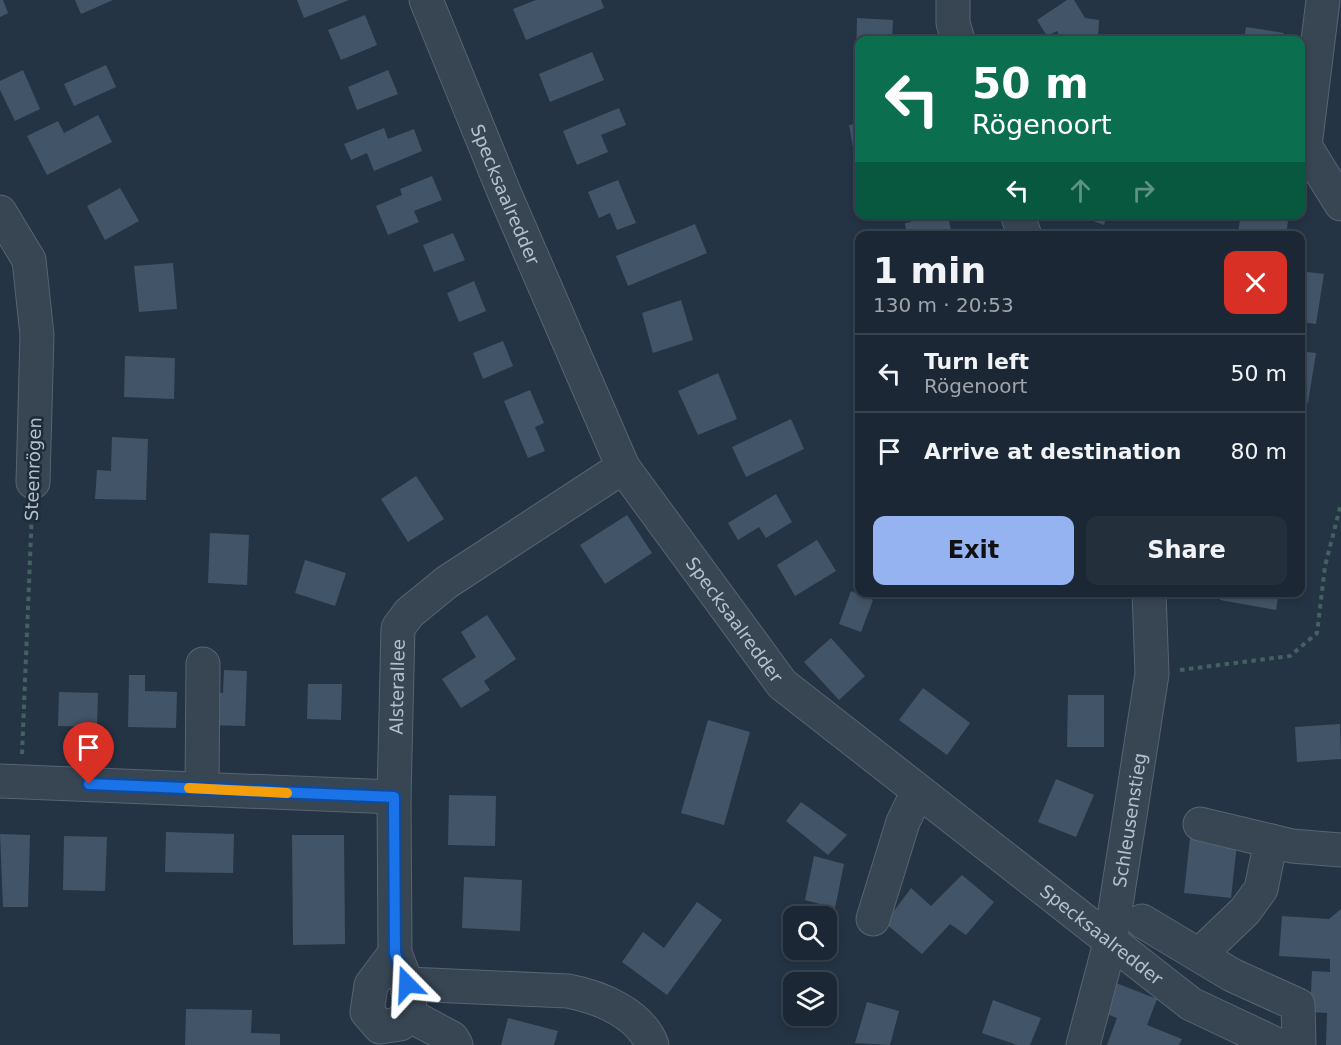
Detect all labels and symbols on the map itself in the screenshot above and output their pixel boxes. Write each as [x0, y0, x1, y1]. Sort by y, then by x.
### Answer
street label: Specksaalredder [467, 121, 545, 268]
street label: Steenrögen [21, 417, 45, 521]
street label: Specksaalredder [682, 553, 788, 687]
street label: Alsterallee [385, 639, 408, 735]
pin [63, 722, 114, 784]
street label: Schleusenstieg [1108, 751, 1150, 889]
street label: Specksaalredder [1036, 880, 1168, 989]
position arrow [375, 952, 439, 1016]

